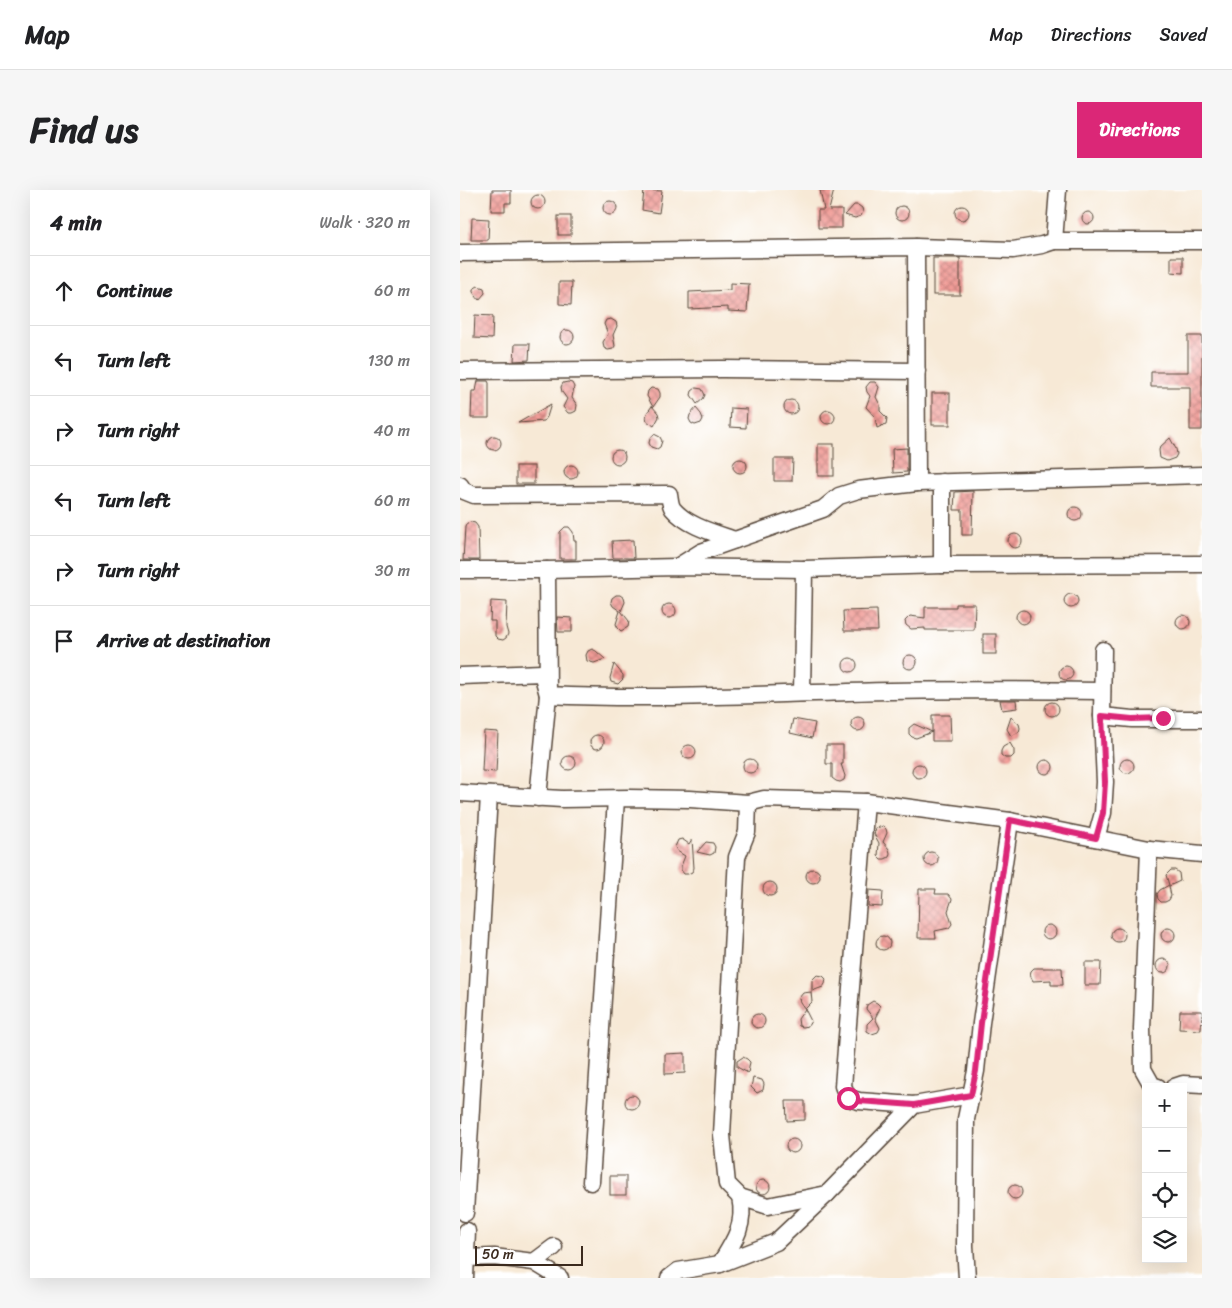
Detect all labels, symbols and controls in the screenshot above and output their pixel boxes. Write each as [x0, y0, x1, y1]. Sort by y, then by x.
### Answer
text: Map [25, 14, 69, 56]
text: Map [990, 19, 1023, 51]
text: Directions [1051, 19, 1132, 51]
text: Saved [1160, 19, 1207, 51]
text: Find us [30, 99, 138, 161]
button: Directions [1077, 102, 1202, 158]
text: 4 min [50, 204, 102, 242]
text: Walk · 320 m [319, 208, 410, 237]
text: Continue [97, 274, 173, 307]
text: 60 m [374, 276, 410, 305]
icon: ahead [50, 277, 78, 305]
text: Turn left [97, 344, 170, 377]
text: 130 m [368, 346, 410, 375]
icon: left [50, 347, 78, 375]
text: Turn right [97, 414, 179, 447]
text: 40 m [373, 416, 410, 445]
icon: right [50, 417, 78, 445]
text: Turn left [97, 484, 170, 517]
text: 60 m [374, 486, 410, 515]
icon: left [50, 487, 78, 515]
text: Turn right [97, 554, 179, 587]
text: 30 m [375, 556, 410, 585]
icon: right [50, 557, 78, 585]
text: Arrive at destination [97, 624, 270, 657]
icon: arrive [50, 627, 78, 655]
route end [1152, 707, 1175, 730]
map controls [1142, 1083, 1187, 1263]
button: + [1142, 1083, 1187, 1128]
route start [837, 1087, 860, 1110]
button: − [1142, 1128, 1187, 1173]
button: locate [1142, 1173, 1187, 1218]
button: layers [1142, 1218, 1187, 1263]
text: 50 m [482, 1242, 514, 1267]
scale bar [475, 1243, 582, 1266]

